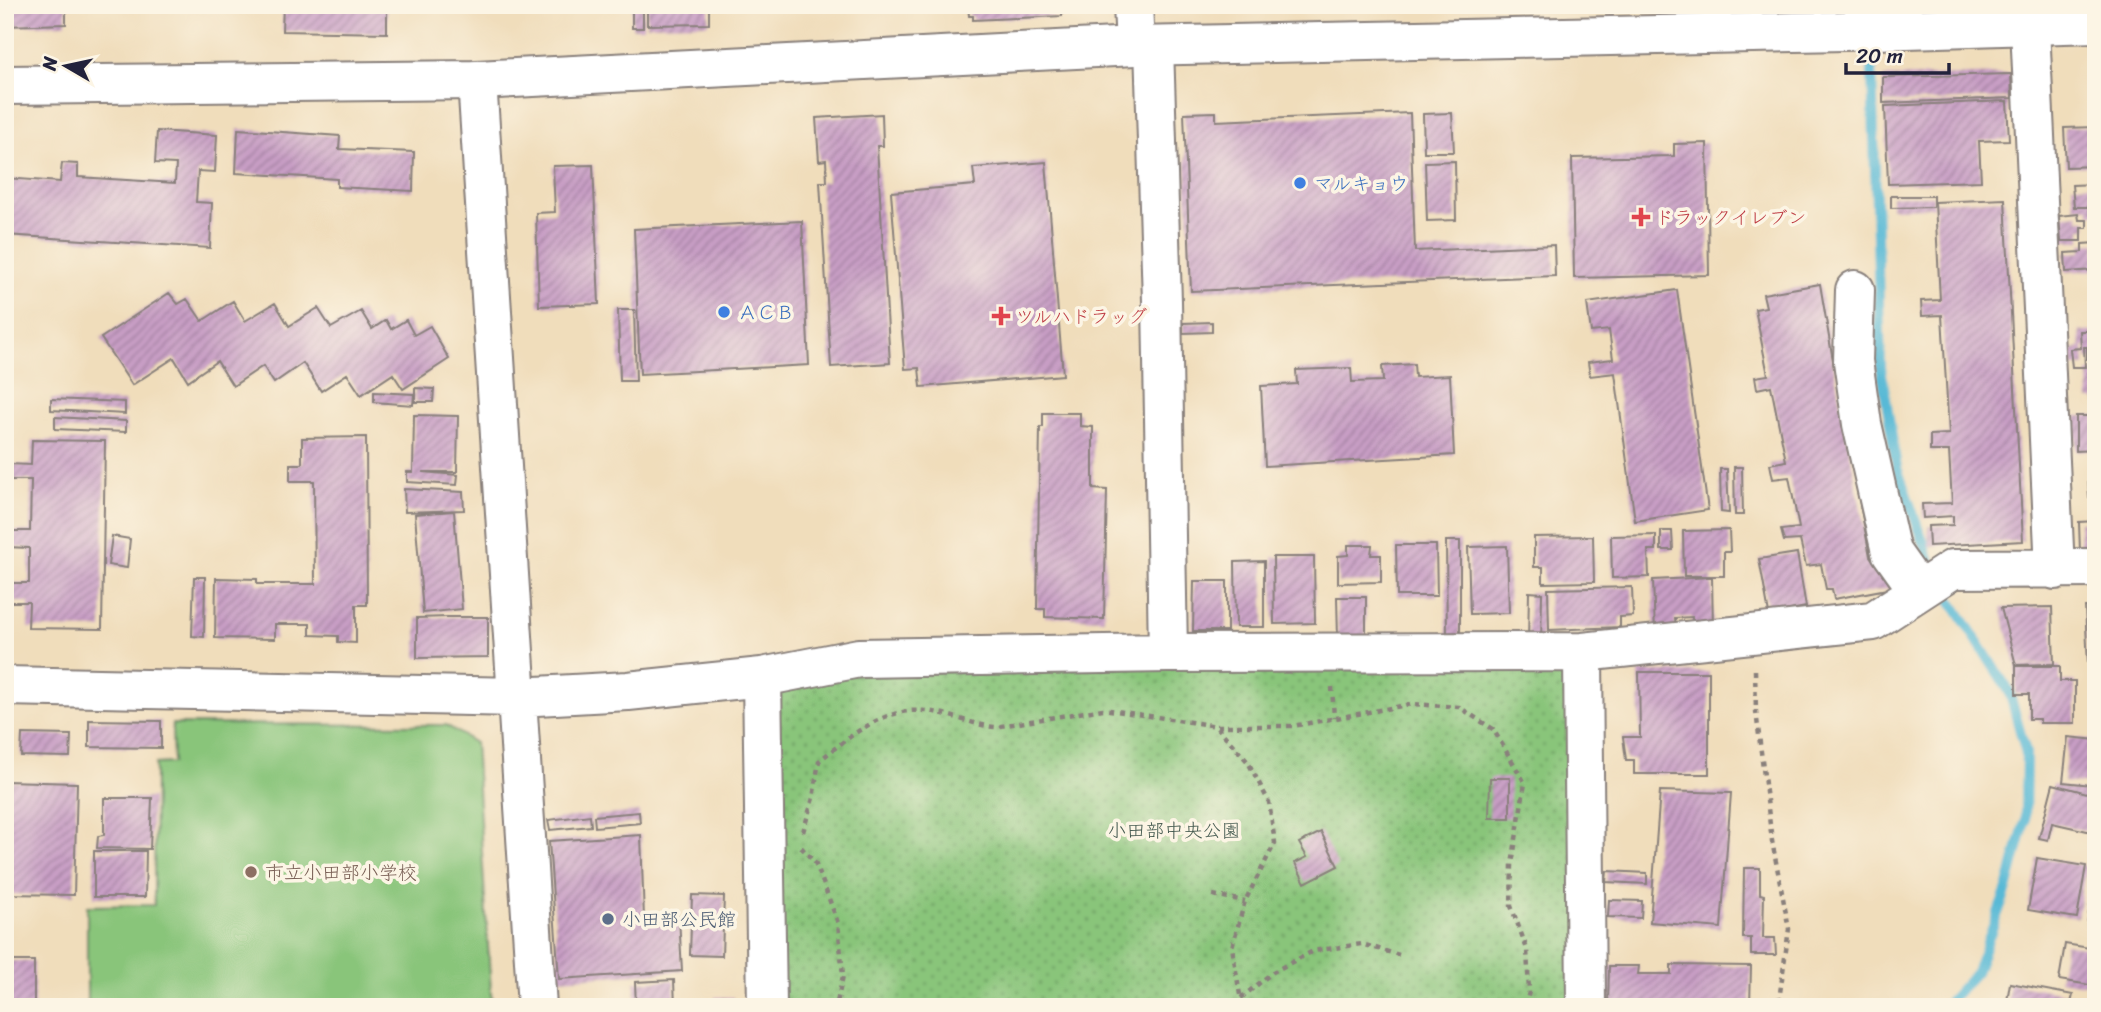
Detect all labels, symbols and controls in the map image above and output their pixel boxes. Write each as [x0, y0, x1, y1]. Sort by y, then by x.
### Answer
north arrow [32, 32, 102, 102]
scale bar [1846, 32, 1949, 76]
text: 20 m [1856, 37, 1903, 75]
text: N [32, 54, 67, 73]
place label: マルキョウ [1314, 167, 1409, 200]
marker: マルキョウ [1292, 175, 1308, 191]
place label: ドラックイレブン [1655, 201, 1807, 234]
marker: ドラックイレブン [1633, 209, 1649, 225]
place label: ＡＣＢ [738, 296, 795, 329]
place label: ツルハドラッグ [1015, 300, 1147, 333]
marker: ＡＣＢ [716, 304, 732, 320]
marker: ツルハドラッグ [993, 308, 1009, 324]
park label: 小田部中央公園 [1107, 814, 1241, 847]
place label: 市立小田部小学校 [265, 856, 417, 889]
marker: 市立小田部小学校 [243, 864, 259, 880]
place label: 小田部公民館 [622, 903, 736, 936]
marker: 小田部公民館 [600, 911, 616, 927]

